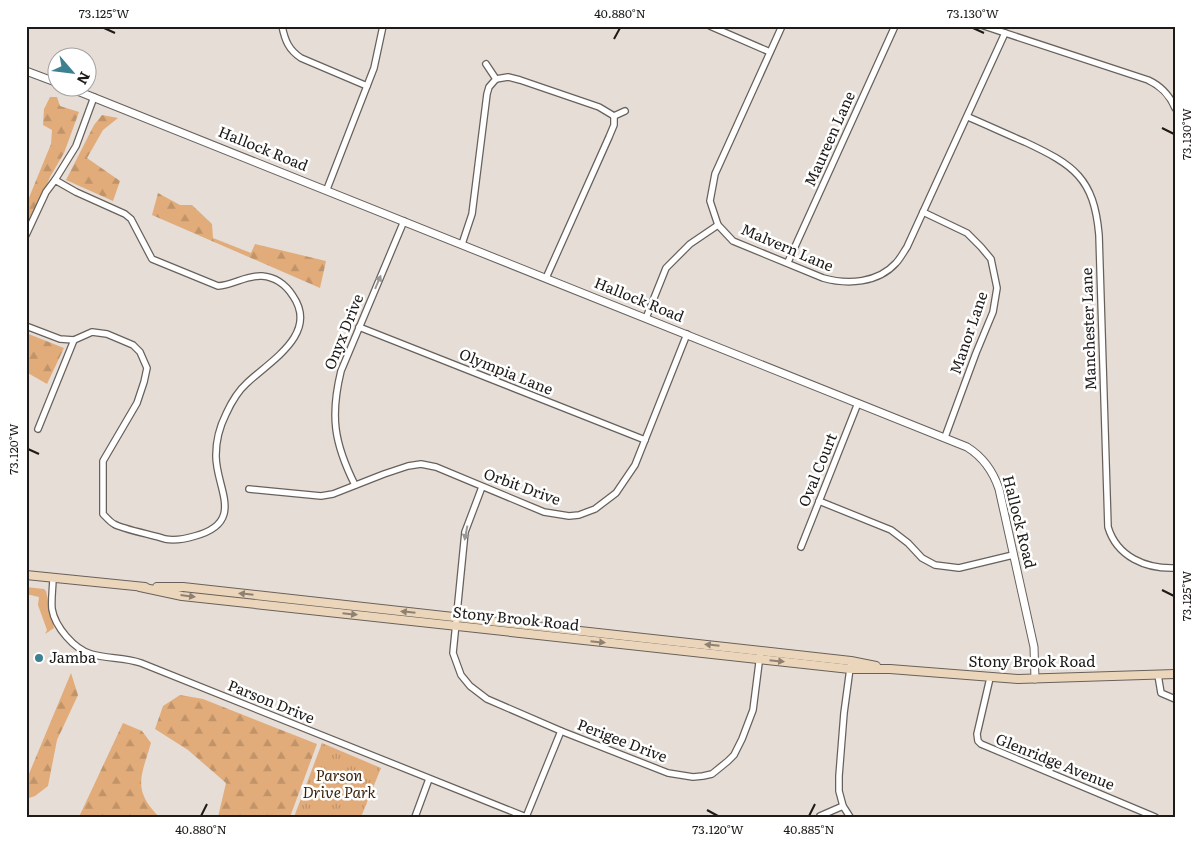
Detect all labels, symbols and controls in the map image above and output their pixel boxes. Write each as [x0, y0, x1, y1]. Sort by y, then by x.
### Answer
text: 73.125°W [79, 4, 129, 22]
text: 40.880°N [594, 4, 646, 22]
text: 73.130°W [947, 4, 999, 22]
north arrow [48, 48, 98, 98]
text: N [73, 69, 96, 89]
street label: Maureen Lane [797, 87, 860, 190]
text: 73.130°W [1177, 108, 1195, 160]
street label: Hallock Road [215, 119, 312, 176]
street label: Malvern Lane [738, 217, 838, 277]
street label: Manchester Lane [1074, 267, 1101, 391]
street label: Hallock Road [591, 270, 688, 327]
one-way arrow [374, 275, 382, 289]
street label: Manor Lane [943, 288, 993, 377]
street label: Onyx Drive [317, 290, 368, 373]
street label: Olympia Lane [456, 341, 557, 400]
text: 73.120°W [4, 423, 22, 475]
street label: Oval Court [791, 429, 842, 510]
street label: Orbit Drive [481, 461, 564, 510]
street label: Hallock Road [998, 473, 1043, 571]
one-way arrow [462, 525, 470, 540]
text: 73.125°W [1177, 571, 1195, 621]
one-way arrow [238, 590, 254, 598]
one-way arrow [180, 592, 196, 600]
street label: Stony Brook Road [452, 599, 580, 636]
one-way arrow [399, 608, 415, 616]
one-way arrow [342, 610, 358, 618]
one-way arrow [590, 638, 606, 646]
one-way arrow [703, 641, 719, 649]
place label: Jamba [49, 645, 97, 668]
street label: Stony Brook Road [969, 649, 1095, 672]
marker: Jamba [33, 652, 45, 664]
one-way arrow [769, 657, 785, 665]
street label: Parson Drive [225, 673, 319, 729]
street label: Perigee Drive [574, 712, 671, 767]
street label: Glenridge Avenue [993, 726, 1119, 795]
park label: Parson Drive Park [302, 763, 376, 803]
text: 40.880°N [175, 820, 227, 838]
text: 73.120°W [692, 820, 744, 838]
text: 40.885°N [784, 820, 834, 838]

